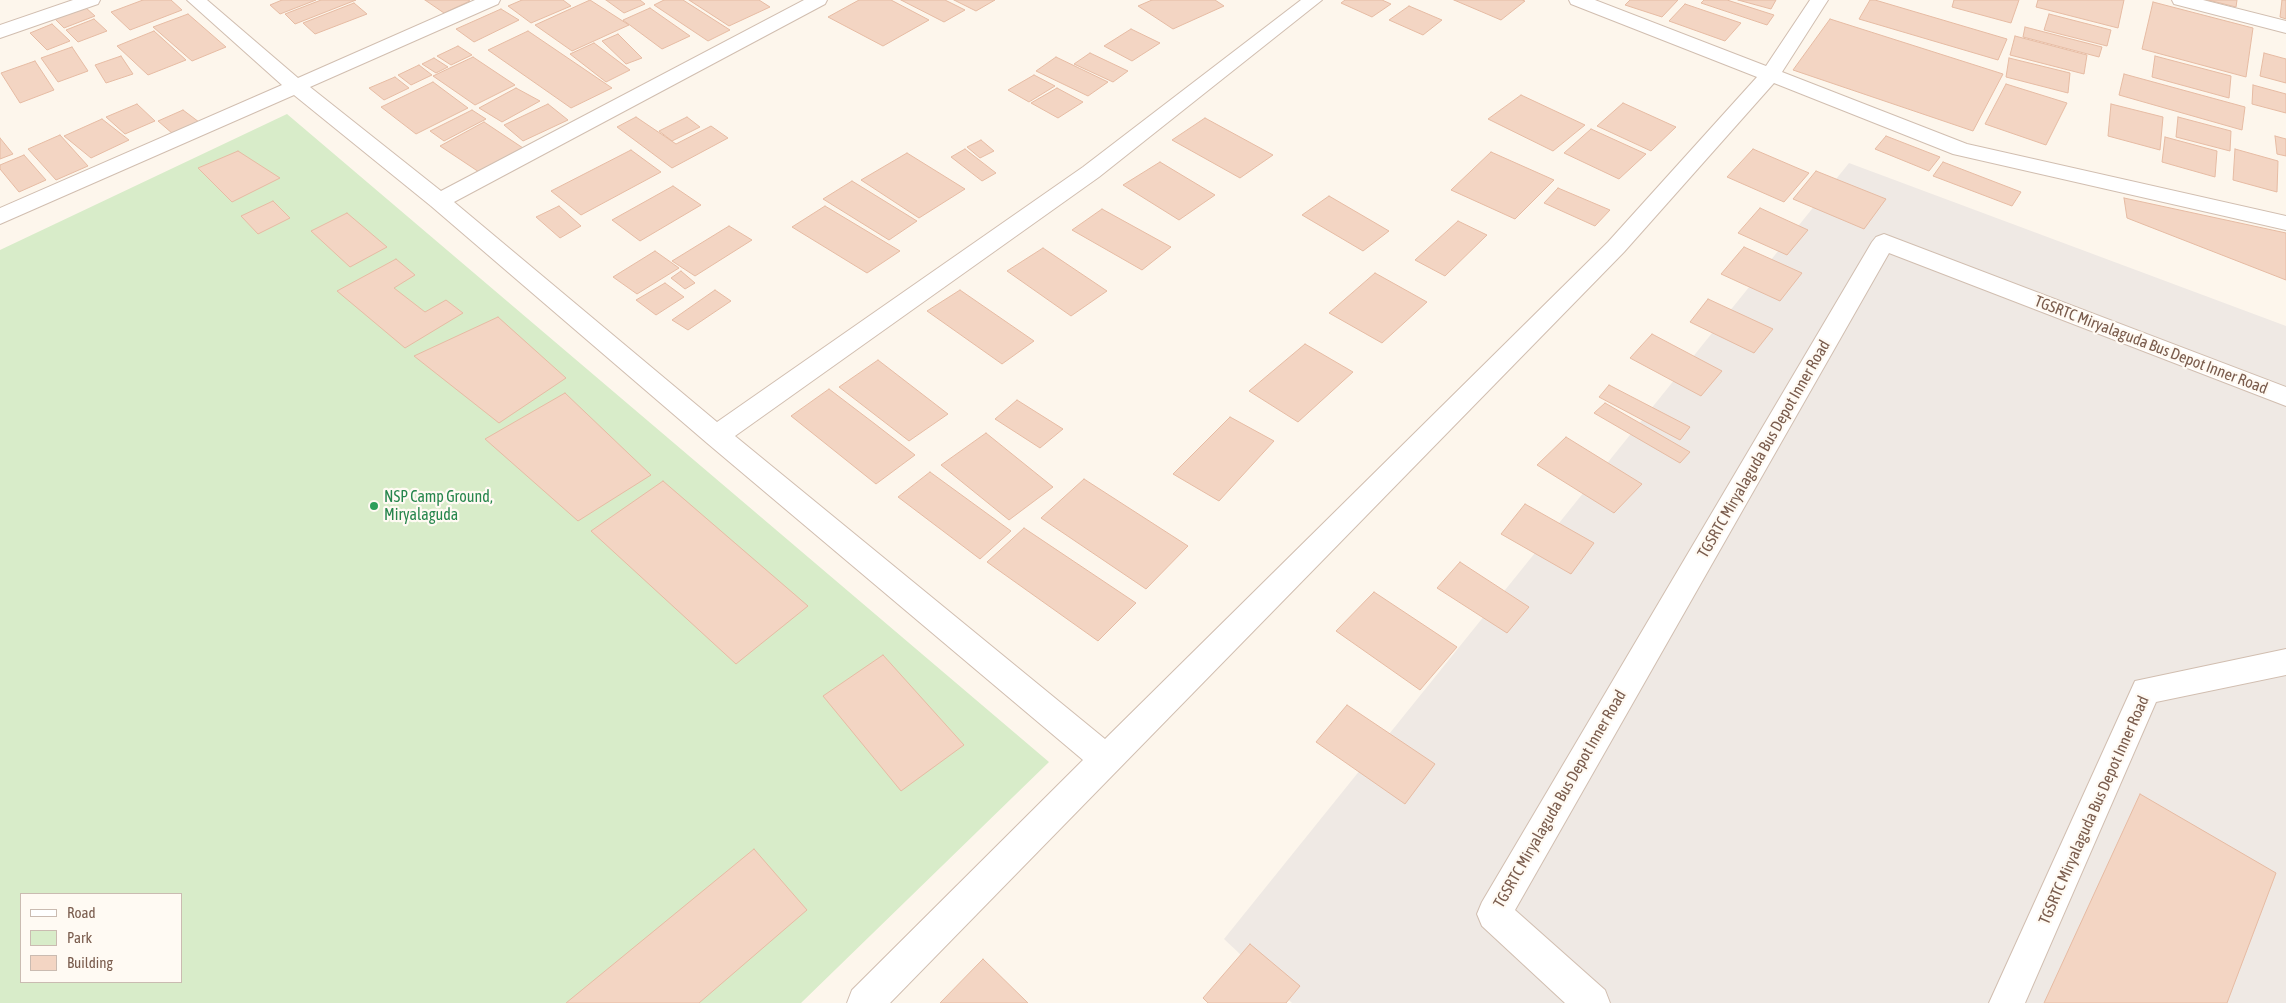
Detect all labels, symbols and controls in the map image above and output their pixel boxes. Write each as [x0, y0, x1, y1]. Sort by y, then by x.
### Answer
street label: TGSRTC Miryalaguda Bus Depot Inner Road [2032, 292, 2270, 398]
street label: TGSRTC Miryalaguda Bus Depot Inner Road [1694, 337, 1834, 561]
place label: NSP Camp Ground, Miryalaguda [384, 487, 493, 525]
marker: NSP Camp Ground, Miryalaguda [368, 500, 380, 512]
street label: TGSRTC Miryalaguda Bus Depot Inner Road [1490, 687, 1630, 911]
street label: TGSRTC Miryalaguda Bus Depot Inner Road [2035, 693, 2153, 927]
legend [20, 893, 182, 983]
text: Road [67, 904, 96, 921]
text: Park [67, 929, 92, 946]
text: Building [67, 954, 113, 971]

